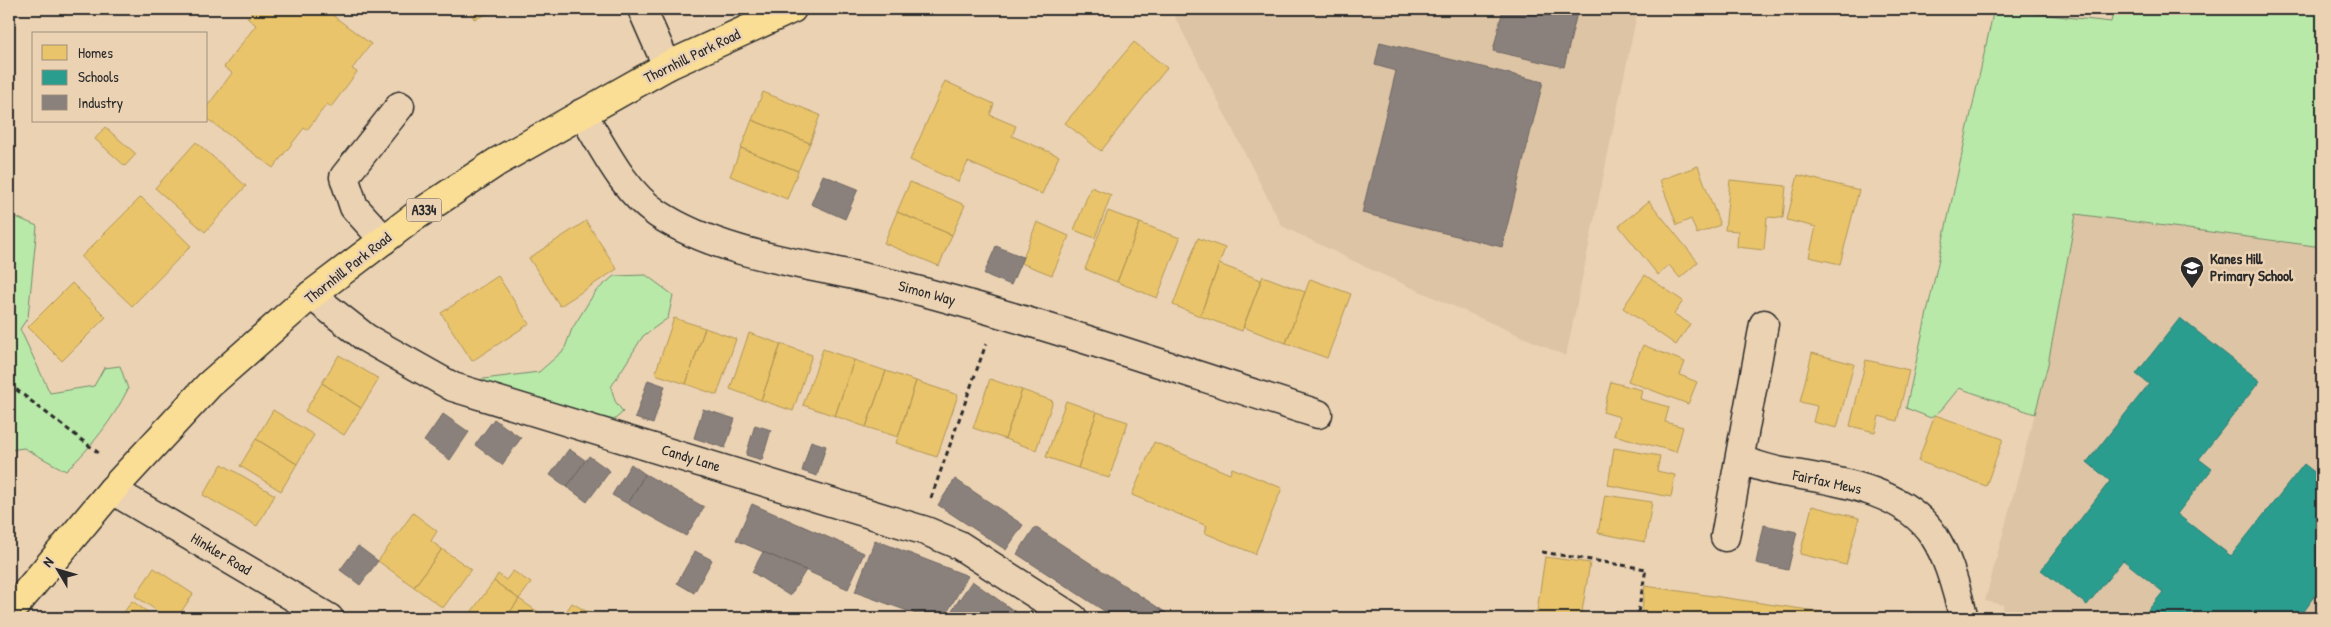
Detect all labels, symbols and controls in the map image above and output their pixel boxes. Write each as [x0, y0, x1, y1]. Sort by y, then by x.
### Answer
street label: Thornhill Park Road [640, 23, 744, 88]
legend [32, 32, 208, 122]
text: Homes [78, 42, 113, 63]
text: Schools [78, 66, 119, 87]
text: Industry [78, 92, 123, 113]
road number: A334 [406, 198, 442, 222]
street label: Thornhill Park Road [300, 227, 395, 308]
place label: Kanes Hill Primary School [2210, 248, 2294, 287]
school or university icon: Kanes Hill Primary School [2179, 255, 2205, 289]
street label: Simon Way [896, 275, 958, 310]
street label: Candy Lane [659, 439, 723, 476]
street label: Fairfax Mews [1790, 464, 1864, 499]
street label: Hinkler Road [187, 527, 256, 580]
north arrow [32, 544, 82, 594]
text: N [38, 552, 57, 570]

